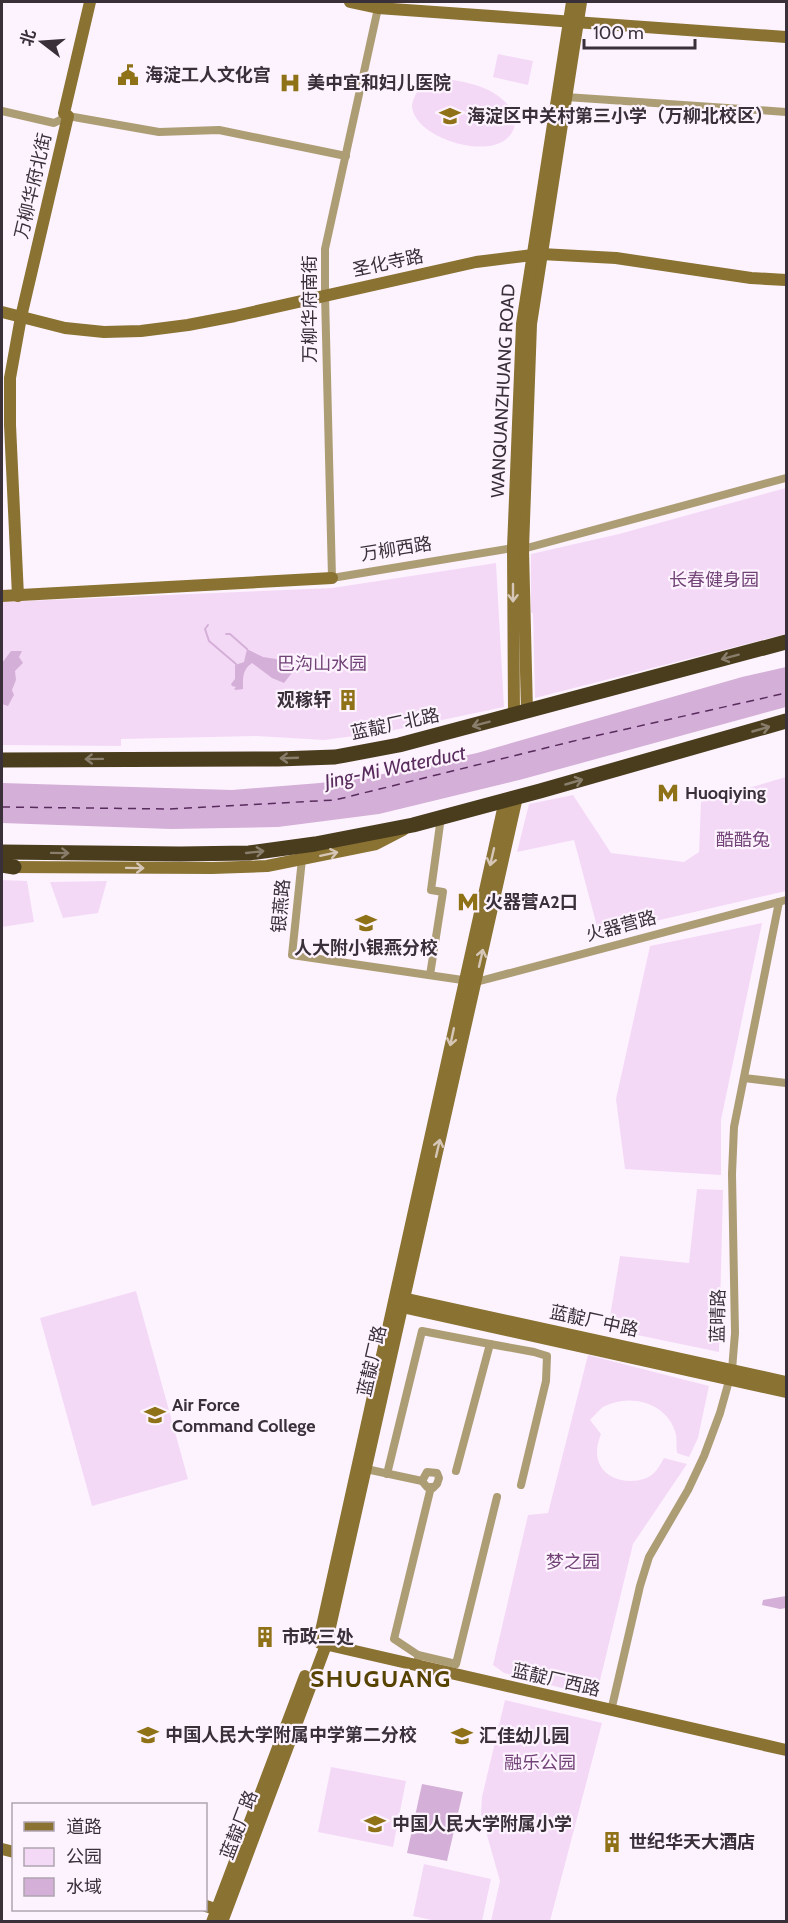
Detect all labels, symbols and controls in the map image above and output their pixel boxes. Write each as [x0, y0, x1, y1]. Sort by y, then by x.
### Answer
north arrow [12, 12, 72, 72]
scale bar [584, 12, 695, 50]
text: 100 m [593, 22, 644, 44]
text: 北 [17, 27, 40, 48]
public building icon: 海淀工人文化宫 [116, 63, 140, 87]
place label: 海淀工人文化宫 [145, 64, 271, 86]
hospital icon: 美中宜和妇儿医院 [278, 71, 302, 95]
place label: 美中宜和妇儿医院 [307, 72, 451, 94]
school or university icon: 海淀区中关村第三小学（万柳北校区） [438, 104, 462, 128]
place label: 海淀区中关村第三小学（万柳北校区） [467, 105, 773, 127]
street label: 万柳华府北街 [10, 131, 56, 241]
street label: 圣化寺路 [350, 245, 426, 281]
street label: 万柳华府南街 [299, 255, 321, 363]
street label: WANQUANZHUANG ROAD [486, 283, 520, 499]
street label: 万柳西路 [359, 533, 433, 565]
park label: 长春健身园 [669, 569, 759, 591]
one-way arrow [507, 582, 519, 602]
one-way arrow [721, 652, 740, 664]
park label: 巴沟山水园 [277, 653, 367, 675]
building icon: 观稼轩 [336, 688, 360, 712]
place label: 观稼轩 [277, 689, 331, 711]
street label: 蓝靛厂北路 [349, 704, 441, 744]
one-way arrow [471, 718, 490, 730]
one-way arrow [751, 722, 770, 734]
water label: Jing-Mi Waterduct [320, 740, 469, 794]
one-way arrow [85, 753, 105, 765]
one-way arrow [280, 753, 300, 764]
one-way arrow [564, 775, 583, 787]
metro station icon: Huoqiying [656, 781, 680, 805]
place label: Huoqiying [685, 782, 766, 804]
park label: 酷酷兔 [716, 829, 770, 851]
one-way arrow [244, 846, 264, 857]
one-way arrow [49, 847, 69, 858]
one-way arrow [486, 847, 497, 867]
one-way arrow [319, 848, 338, 859]
one-way arrow [125, 862, 145, 874]
street label: 银燕路 [268, 878, 294, 934]
metro station icon: 火器营A2口 [456, 890, 480, 914]
place label: 火器营A2口 [485, 891, 578, 913]
street label: 火器营路 [583, 906, 659, 946]
school or university icon: 人大附小银燕分校 [354, 911, 378, 935]
place label: 人大附小银燕分校 [294, 937, 438, 959]
one-way arrow [476, 949, 487, 968]
one-way arrow [445, 1027, 457, 1046]
one-way arrow [433, 1139, 445, 1158]
street label: 蓝晴路 [707, 1289, 729, 1343]
street label: 蓝靛厂中路 [548, 1301, 640, 1341]
street label: 蓝靛厂路 [353, 1323, 391, 1399]
place label: Air Force Command College [172, 1394, 315, 1437]
school or university icon: Air Force Command College [143, 1403, 167, 1427]
park label: 梦之园 [546, 1551, 600, 1573]
building icon: 市政三处 [253, 1625, 277, 1649]
place label: 市政三处 [282, 1626, 354, 1648]
street label: 蓝靛厂西路 [510, 1659, 602, 1701]
district label: SHUGUANG [310, 1664, 452, 1693]
school or university icon: 中国人民大学附属中学第二分校 [136, 1723, 160, 1747]
place label: 中国人民大学附属中学第二分校 [165, 1724, 417, 1746]
school or university icon: 汇佳幼儿园 [450, 1724, 474, 1748]
place label: 汇佳幼儿园 [479, 1725, 569, 1747]
park label: 融乐公园 [504, 1752, 576, 1774]
street label: 蓝靛厂路 [216, 1787, 262, 1863]
legend [12, 1803, 207, 1911]
school or university icon: 中国人民大学附属小学 [363, 1812, 387, 1836]
place label: 中国人民大学附属小学 [392, 1813, 572, 1835]
text: 道路 [66, 1816, 102, 1838]
building icon: 世纪华天大酒店 [600, 1830, 624, 1854]
place label: 世纪华天大酒店 [629, 1831, 755, 1853]
text: 公园 [66, 1846, 102, 1868]
text: 水域 [66, 1876, 102, 1898]

